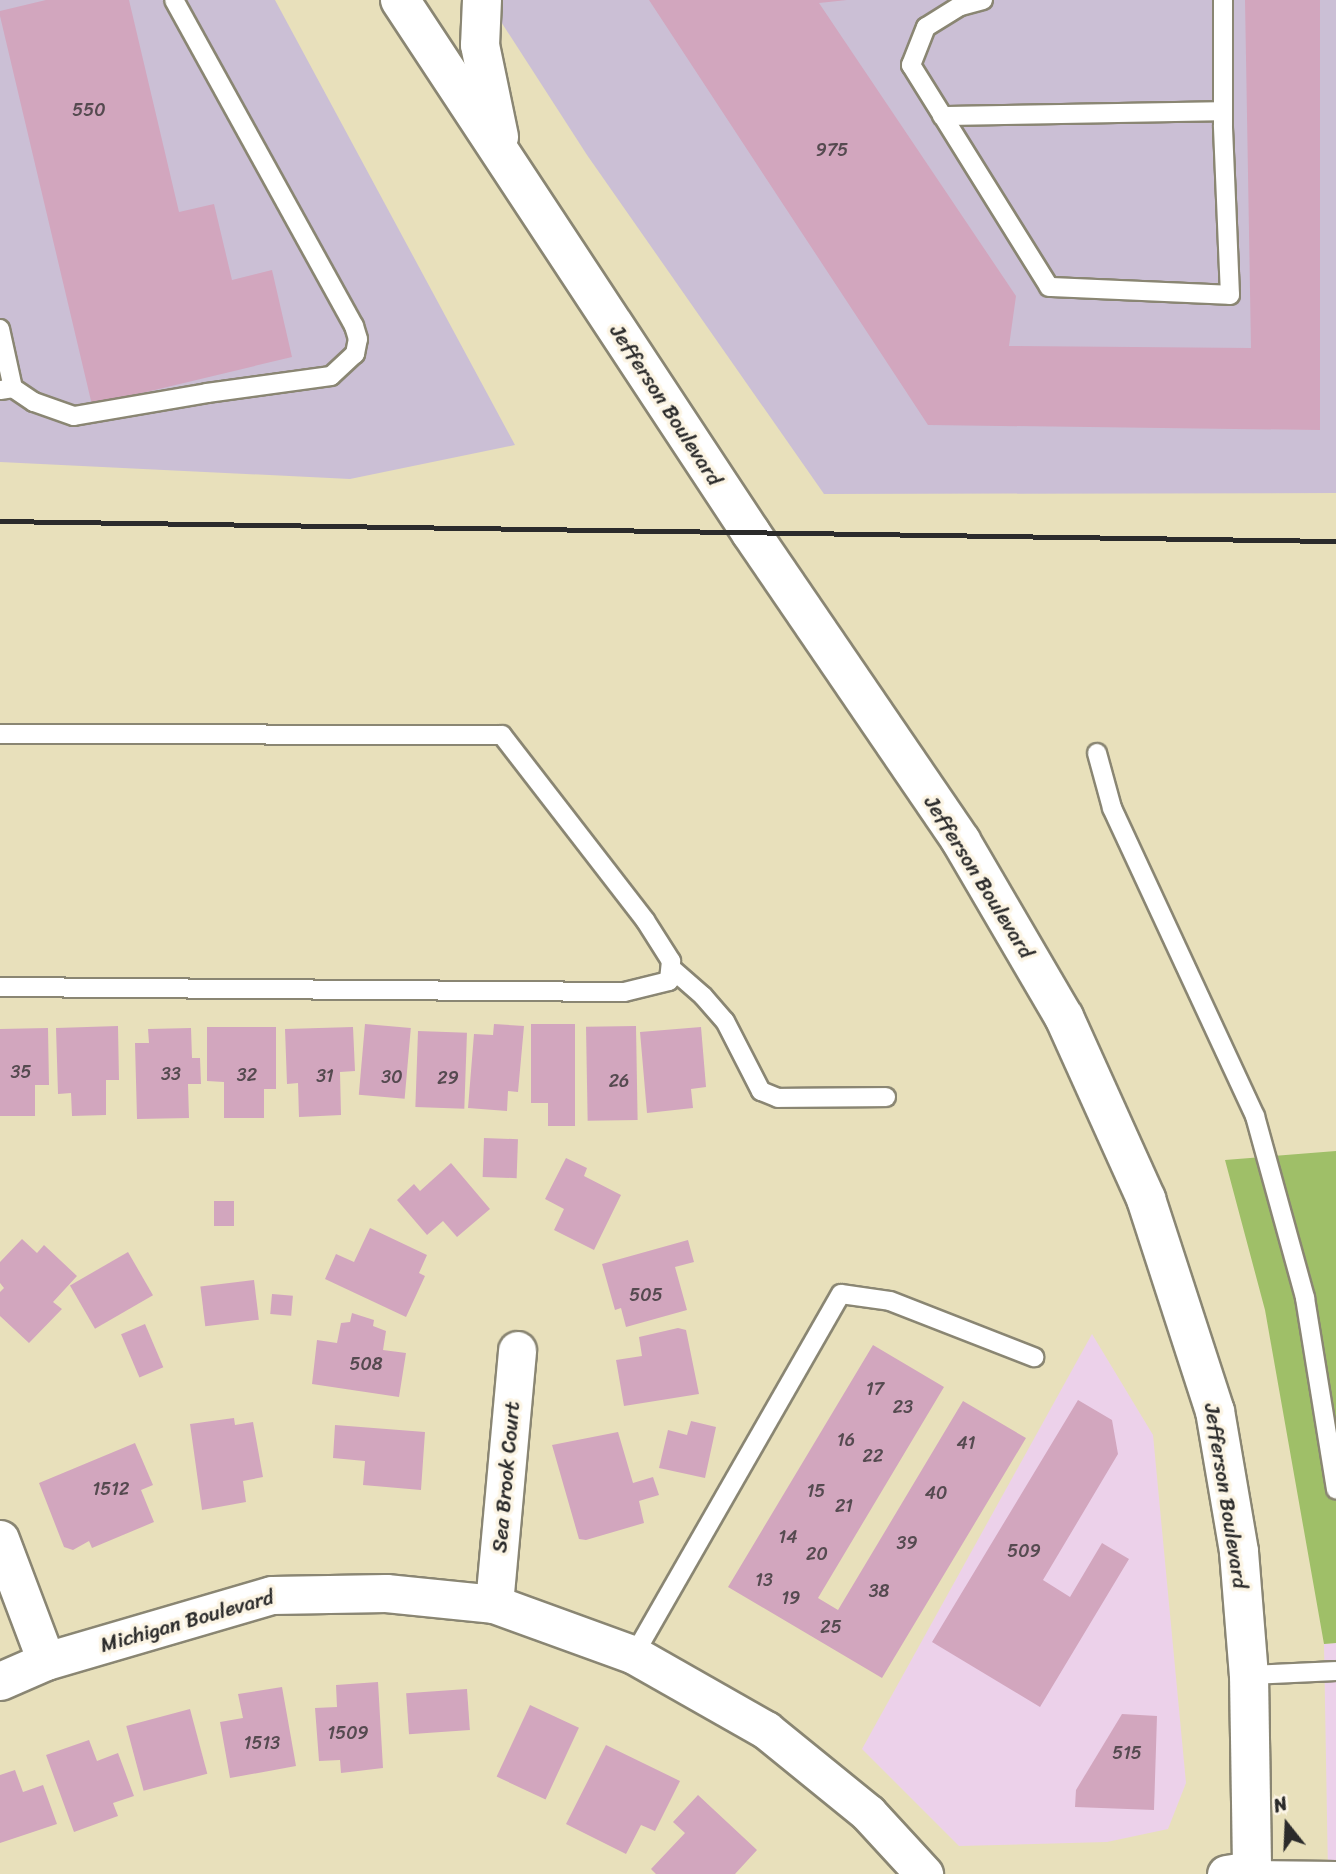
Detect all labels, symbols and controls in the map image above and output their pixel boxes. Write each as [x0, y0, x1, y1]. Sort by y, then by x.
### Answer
house number: 550 [72, 99, 106, 121]
house number: 975 [816, 139, 848, 161]
street label: Jefferson Boulevard [605, 320, 727, 490]
street label: Jefferson Boulevard [919, 791, 1039, 963]
house number: 35 [11, 1061, 31, 1083]
house number: 33 [161, 1063, 181, 1085]
house number: 32 [237, 1064, 257, 1086]
house number: 31 [316, 1065, 334, 1087]
house number: 30 [381, 1066, 403, 1088]
house number: 29 [437, 1067, 459, 1089]
house number: 26 [609, 1070, 629, 1092]
house number: 505 [629, 1284, 663, 1306]
house number: 508 [349, 1353, 383, 1375]
house number: 17 [866, 1378, 884, 1400]
house number: 23 [893, 1396, 913, 1418]
street label: Sea Brook Court [487, 1400, 525, 1554]
street label: Jefferson Boulevard [1199, 1402, 1253, 1590]
house number: 16 [837, 1429, 855, 1451]
house number: 41 [957, 1432, 975, 1454]
house number: 22 [863, 1445, 883, 1467]
house number: 1512 [93, 1478, 129, 1500]
house number: 15 [807, 1480, 825, 1502]
house number: 40 [925, 1482, 947, 1504]
house number: 21 [835, 1495, 853, 1517]
house number: 14 [779, 1526, 797, 1548]
house number: 39 [897, 1532, 917, 1554]
house number: 509 [1007, 1540, 1041, 1562]
house number: 20 [806, 1543, 828, 1565]
house number: 13 [755, 1569, 773, 1591]
house number: 38 [869, 1580, 889, 1602]
street label: Michigan Boulevard [97, 1584, 277, 1658]
house number: 19 [782, 1587, 800, 1609]
house number: 25 [820, 1616, 842, 1638]
house number: 1509 [327, 1722, 369, 1744]
house number: 1513 [244, 1732, 280, 1754]
house number: 515 [1112, 1742, 1142, 1764]
text: N [1269, 1787, 1292, 1822]
north arrow [1252, 1790, 1322, 1860]

